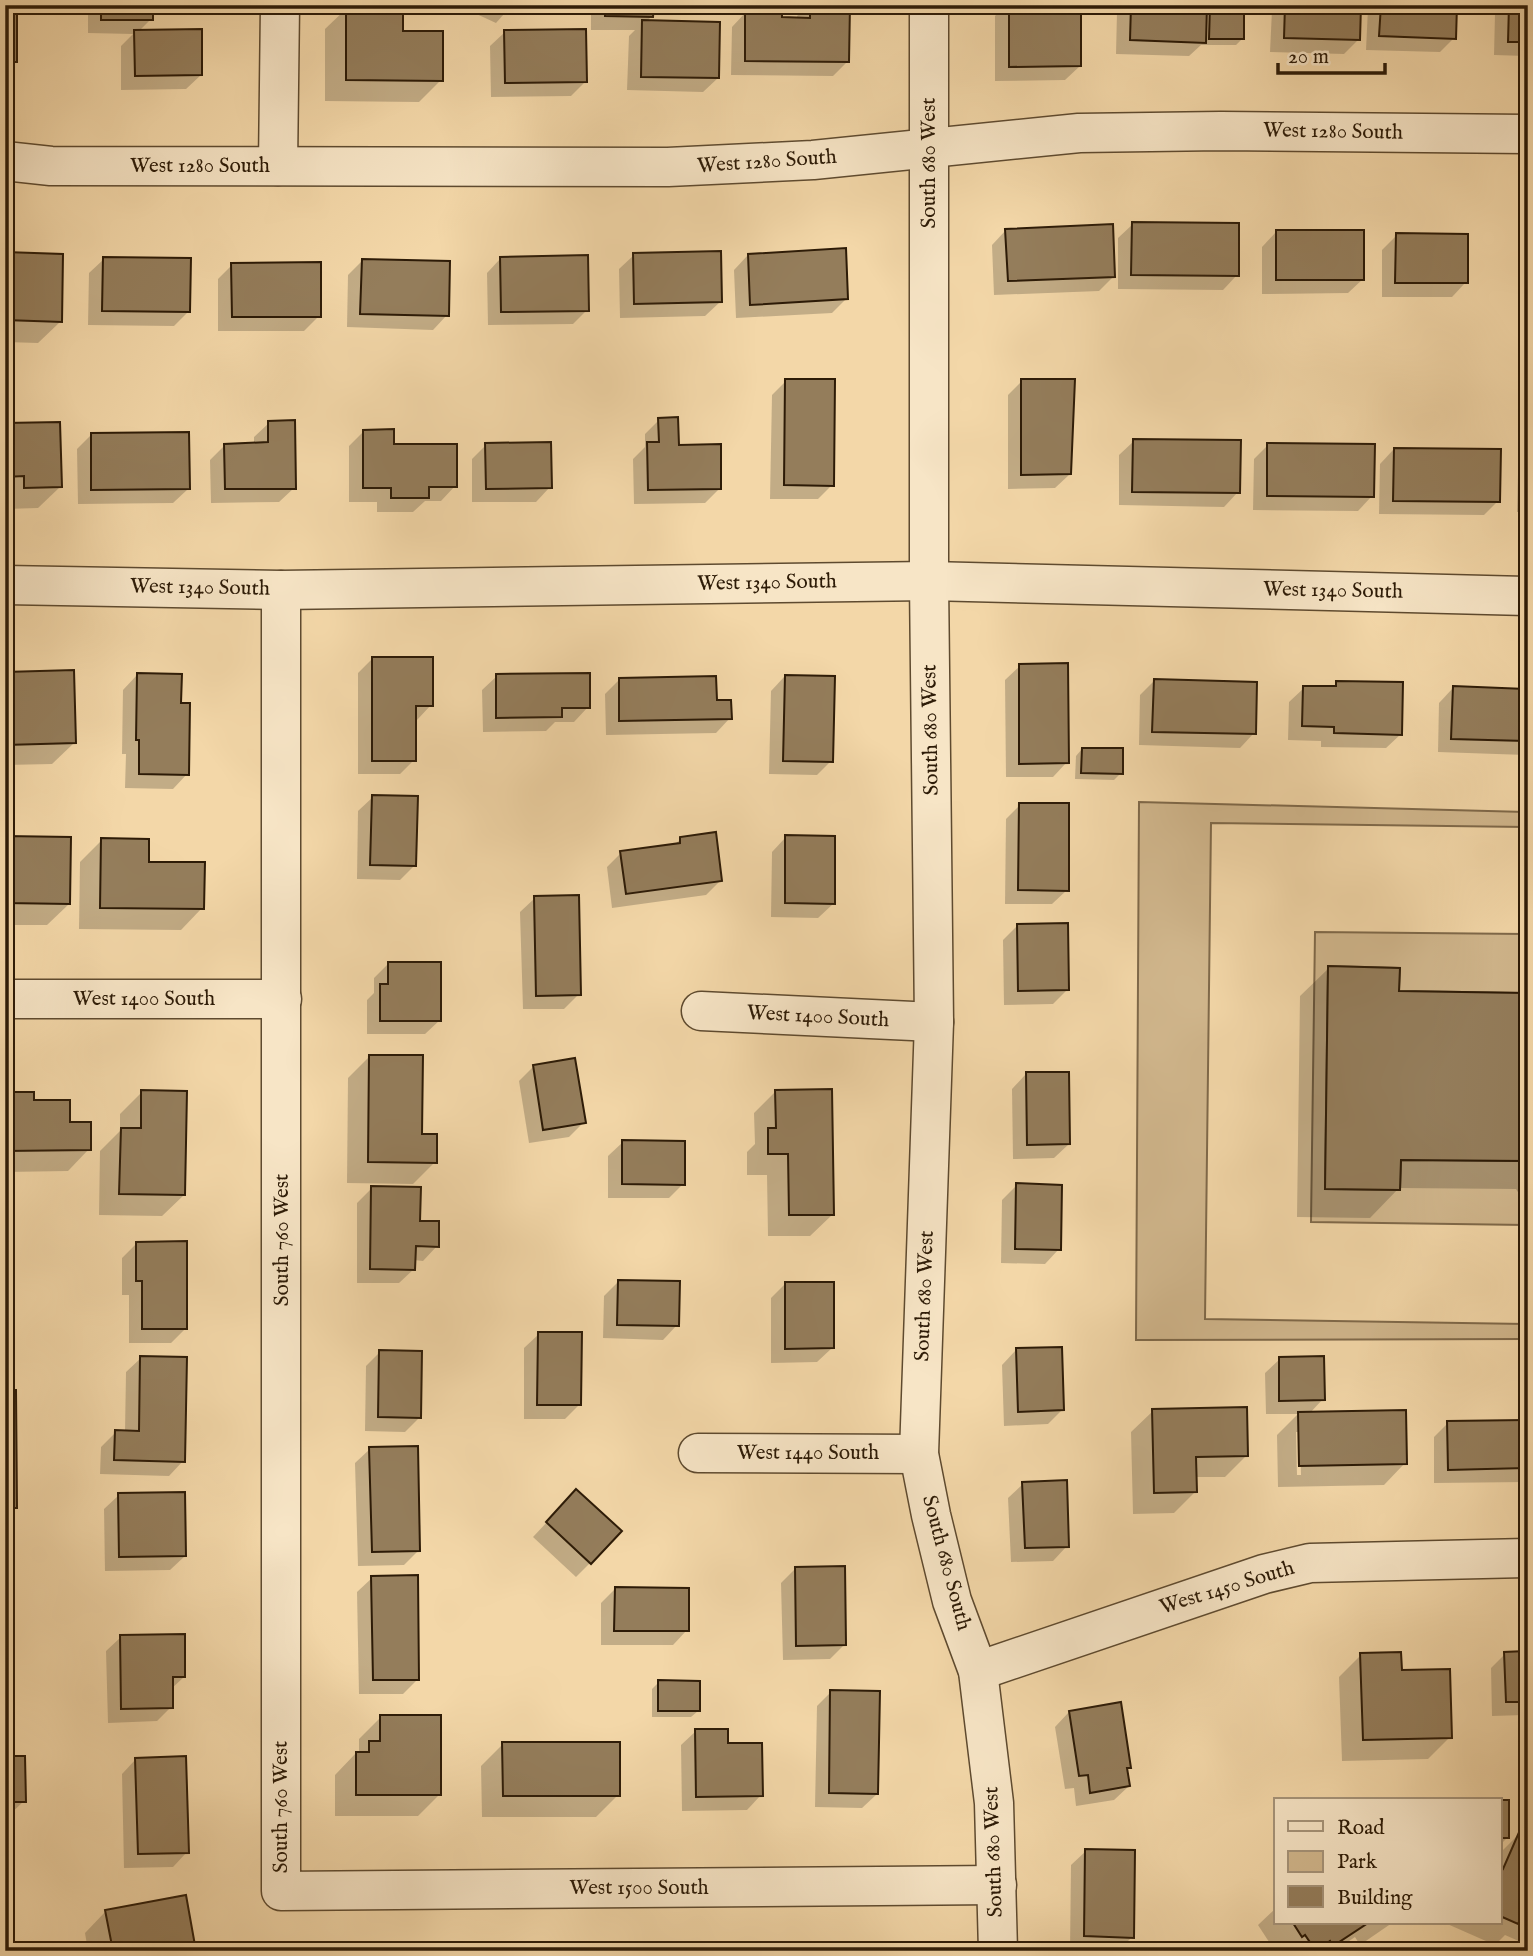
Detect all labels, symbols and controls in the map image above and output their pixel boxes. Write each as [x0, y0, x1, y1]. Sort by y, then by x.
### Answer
scale bar [1278, 32, 1384, 76]
text: 20 m [1288, 44, 1329, 71]
street label: South 680 West [916, 97, 943, 229]
street label: West 1280 South [1263, 117, 1403, 147]
street label: West 1280 South [696, 144, 838, 180]
street label: West 1280 South [130, 153, 270, 180]
street label: West 1340 South [697, 568, 837, 598]
street label: West 1340 South [130, 573, 270, 603]
street label: West 1340 South [1263, 576, 1403, 606]
street label: South 680 West [916, 664, 946, 796]
street label: West 1400 South [73, 986, 215, 1013]
street label: West 1400 South [746, 1000, 890, 1034]
street label: South 760 West [269, 1174, 296, 1306]
street label: South 680 West [909, 1230, 941, 1362]
street label: West 1440 South [737, 1440, 879, 1467]
street label: South 680 South [915, 1492, 977, 1634]
street label: West 1450 South [1156, 1555, 1298, 1621]
street label: South 760 West [268, 1741, 295, 1873]
street label: South 680 West [978, 1786, 1010, 1918]
legend [1274, 1798, 1502, 1924]
text: Road [1337, 1815, 1385, 1842]
text: Park [1337, 1849, 1378, 1876]
street label: West 1500 South [569, 1875, 709, 1902]
text: Building [1337, 1885, 1413, 1912]

